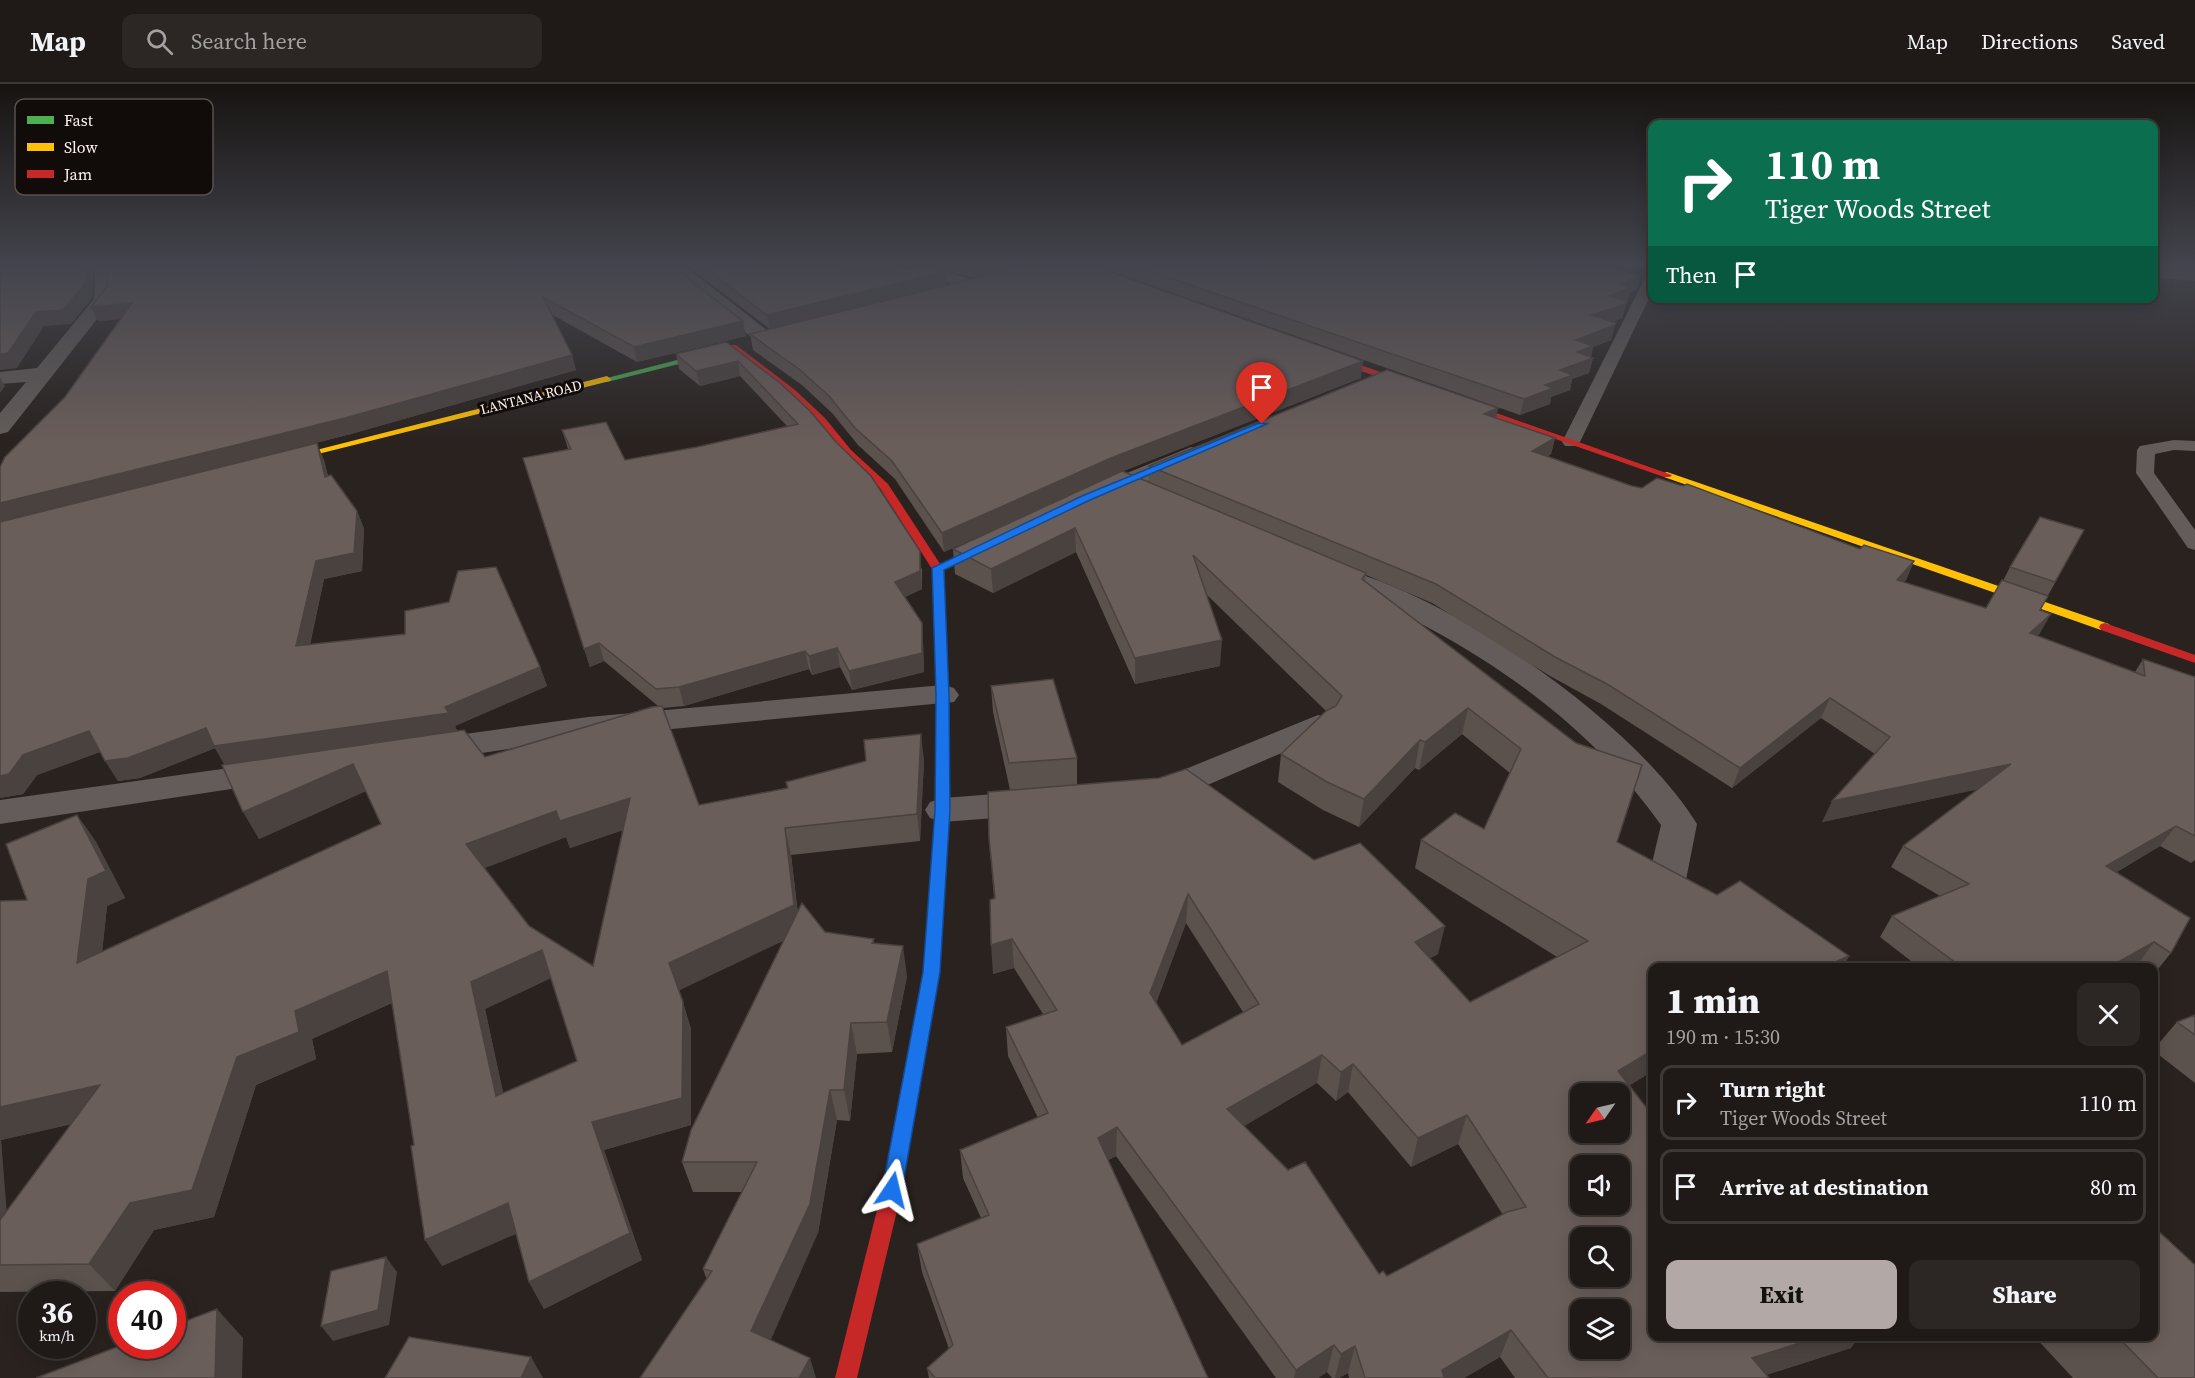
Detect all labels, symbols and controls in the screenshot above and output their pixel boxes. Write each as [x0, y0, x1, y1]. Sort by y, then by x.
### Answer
search box [122, 14, 542, 68]
text: Map [30, 22, 86, 60]
icon: search [143, 25, 176, 58]
text: Search here [191, 26, 307, 56]
text: Map [1907, 27, 1948, 56]
text: Directions [1981, 27, 2078, 56]
text: Saved [2111, 27, 2165, 56]
legend [15, 99, 213, 195]
text: Fast [64, 109, 94, 131]
text: 110 m [1765, 135, 1880, 193]
text: Slow [64, 136, 99, 158]
icon: right [1666, 144, 1744, 222]
text: Jam [63, 163, 92, 185]
text: Tiger Woods Street [1765, 190, 1991, 227]
icon: arrive [1729, 258, 1762, 291]
text: Then [1666, 260, 1717, 290]
pin [1236, 362, 1287, 424]
icon: arrive [1245, 371, 1278, 404]
street label: LANTANA ROAD [478, 375, 584, 419]
text: 1 min [1666, 976, 1760, 1025]
button: close [2077, 983, 2140, 1046]
text: 190 m · 15:30 [1666, 1023, 1780, 1051]
text: Turn right [1720, 1074, 1825, 1104]
north arrow [1570, 1083, 1630, 1143]
map controls [1570, 1083, 1630, 1359]
icon: right [1669, 1086, 1702, 1119]
text: 110 m [2079, 1088, 2137, 1118]
text: Tiger Woods Street [1720, 1104, 1887, 1132]
button: sound [1570, 1155, 1630, 1215]
position arrow [860, 1158, 924, 1222]
icon: arrive [1669, 1170, 1702, 1203]
text: Arrive at destination [1720, 1172, 1929, 1202]
text: 80 m [2090, 1172, 2137, 1202]
button: search [1570, 1227, 1630, 1287]
button: Exit [1666, 1260, 1897, 1329]
button: Share [1909, 1260, 2140, 1329]
speed limit sign: 40 [108, 1281, 186, 1359]
text: 36 [41, 1292, 73, 1333]
button: layers [1570, 1299, 1630, 1359]
text: km/h [39, 1325, 75, 1346]

